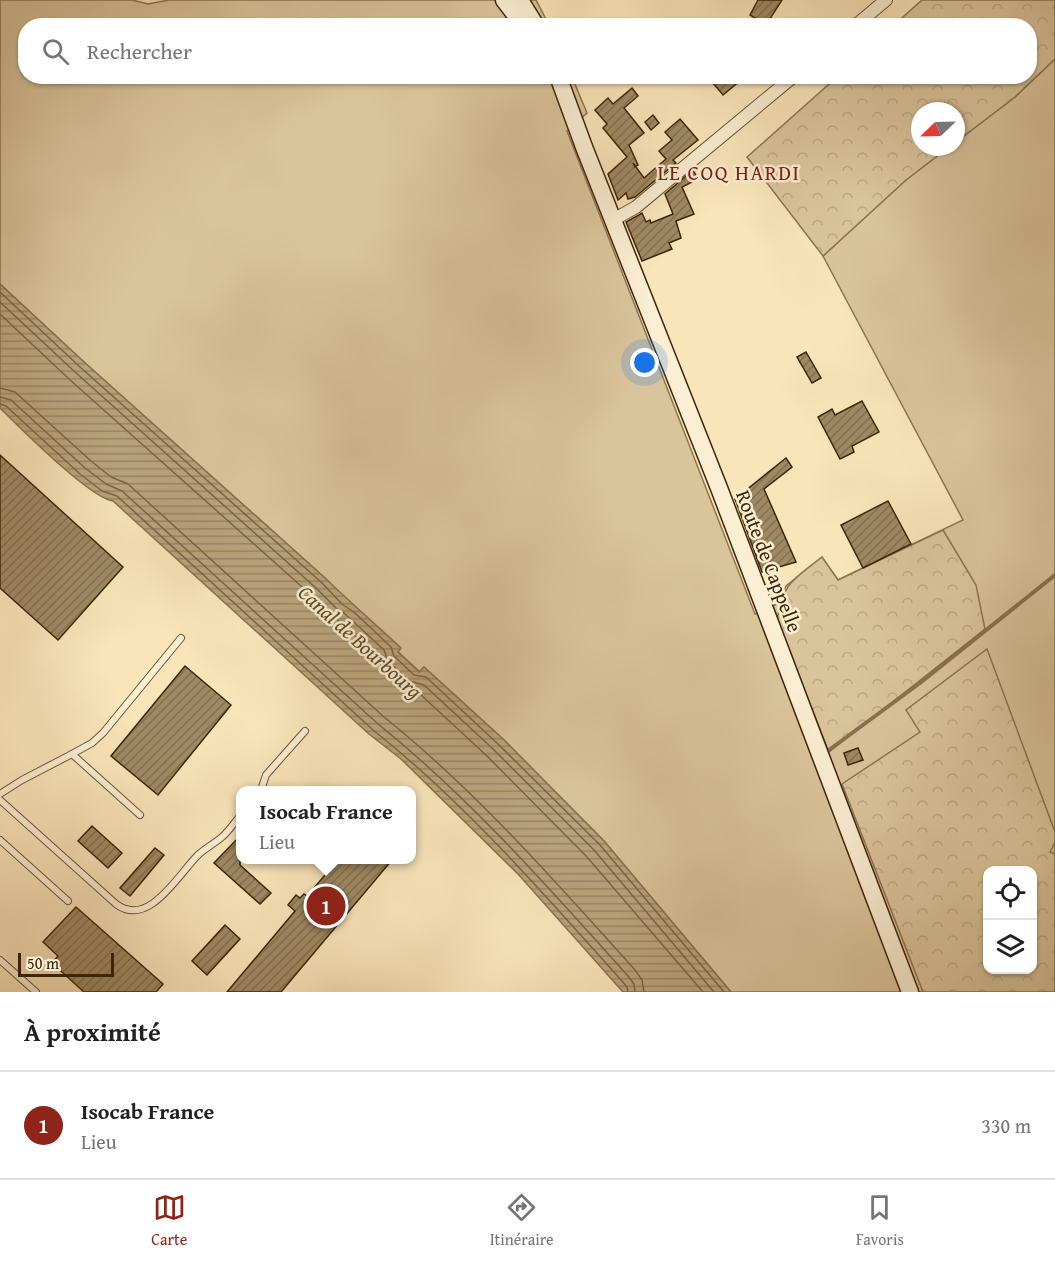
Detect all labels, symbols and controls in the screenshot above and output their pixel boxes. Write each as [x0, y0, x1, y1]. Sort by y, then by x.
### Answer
search box [18, 18, 1037, 84]
icon: search [39, 35, 72, 68]
text: Rechercher [87, 35, 192, 67]
north arrow [911, 102, 965, 156]
district label: LE COQ HARDI [657, 157, 801, 188]
your location [630, 348, 659, 377]
street label: Route de Cappelle [729, 486, 810, 636]
water label: Canal de Bourbourg [291, 577, 430, 706]
popup [236, 786, 416, 864]
text: Isocab France [259, 795, 393, 827]
text: Lieu [259, 827, 295, 856]
map controls [983, 866, 1037, 974]
button: locate [983, 866, 1037, 920]
pin: 1 [306, 884, 346, 928]
button: layers [983, 920, 1037, 974]
scale bar [18, 950, 114, 978]
text: 50 m [27, 951, 59, 975]
text: À proximité [24, 1012, 161, 1051]
text: Isocab France [81, 1095, 214, 1127]
text: 1 [38, 1111, 49, 1140]
text: 330 m [981, 1111, 1031, 1140]
text: Lieu [81, 1127, 117, 1156]
tab: Carte [151, 1191, 187, 1251]
tab: Itinéraire [490, 1191, 554, 1251]
tab: Favoris [856, 1191, 904, 1251]

